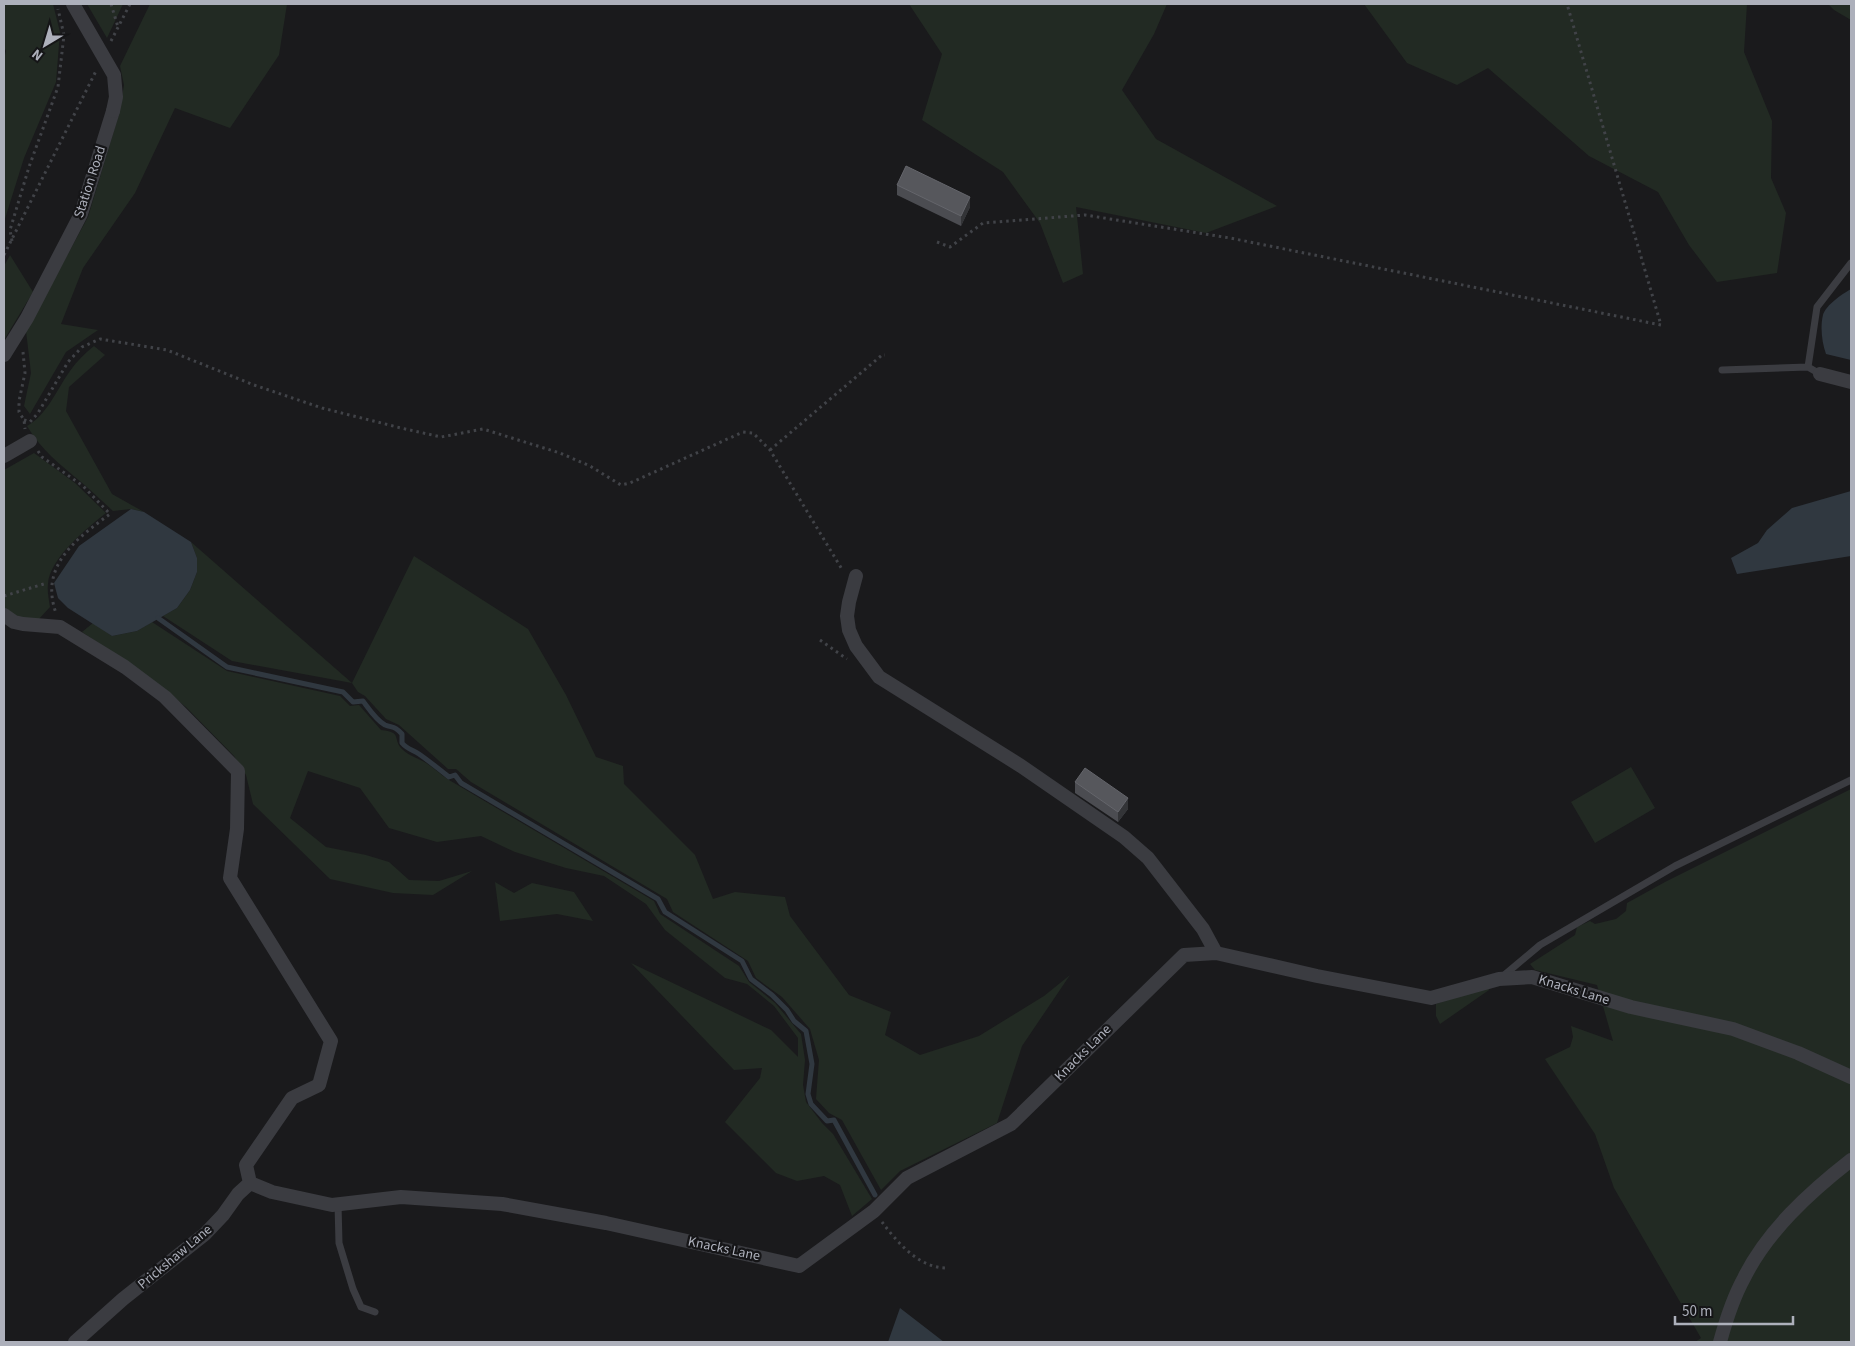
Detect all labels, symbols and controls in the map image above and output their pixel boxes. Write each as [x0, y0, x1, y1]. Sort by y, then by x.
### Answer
north arrow [20, 20, 70, 70]
text: N [28, 44, 47, 65]
street label: Station Road [69, 143, 111, 221]
street label: Knacks Lane [1536, 970, 1612, 1010]
street label: Knacks Lane [1050, 1020, 1116, 1086]
street label: Prickshaw Lane [134, 1220, 216, 1294]
street label: Knacks Lane [686, 1232, 762, 1266]
scale bar [1675, 1294, 1792, 1326]
text: 50 m [1682, 1301, 1712, 1322]

